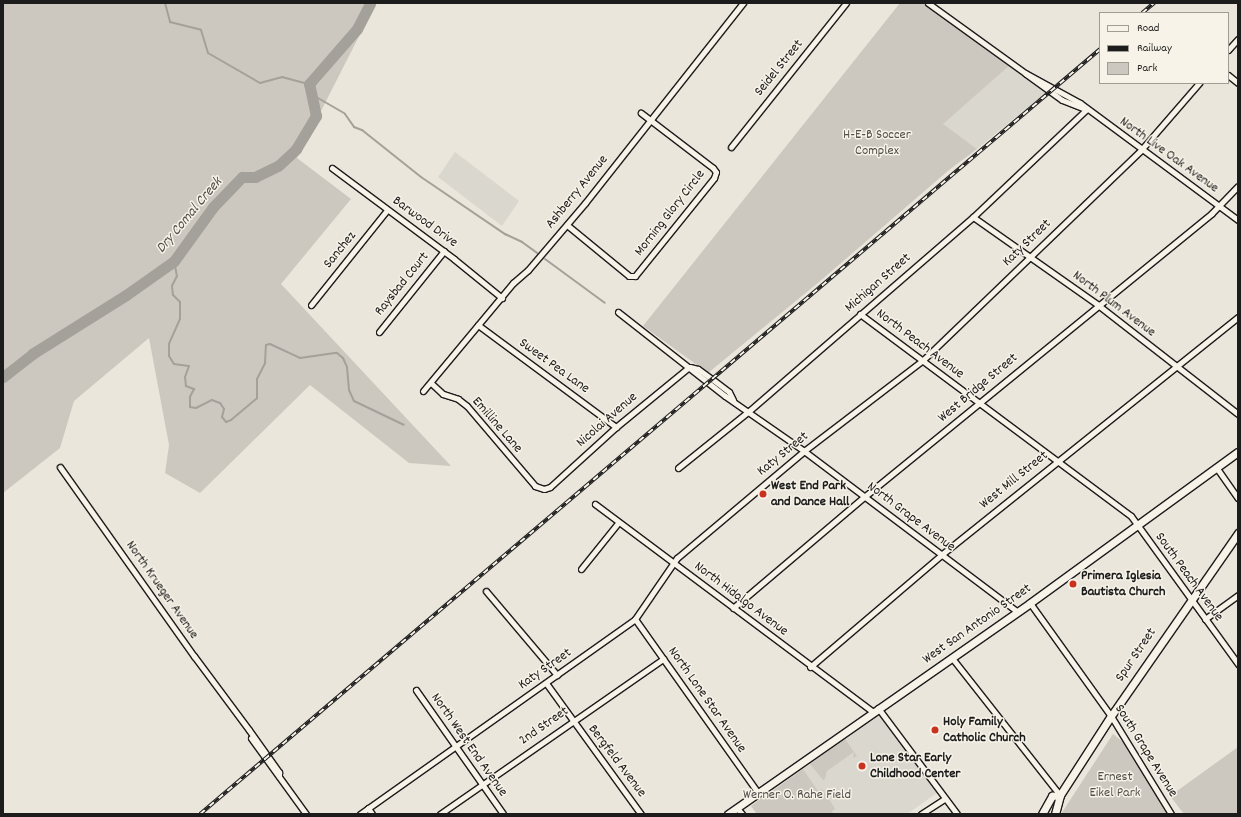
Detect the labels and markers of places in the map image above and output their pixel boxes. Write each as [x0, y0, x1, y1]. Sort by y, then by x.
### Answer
place label: West End Park and Dance Hall [771, 478, 849, 510]
marker: West End Park and Dance Hall [758, 489, 768, 499]
place label: Primera Iglesia Bautista Church [1081, 568, 1165, 600]
marker: Primera Iglesia Bautista Church [1068, 579, 1078, 589]
place label: Holy Family Catholic Church [943, 714, 1026, 746]
marker: Holy Family Catholic Church [930, 725, 940, 735]
place label: Lone Star Early Childhood Center [870, 750, 960, 782]
marker: Lone Star Early Childhood Center [857, 761, 867, 771]

